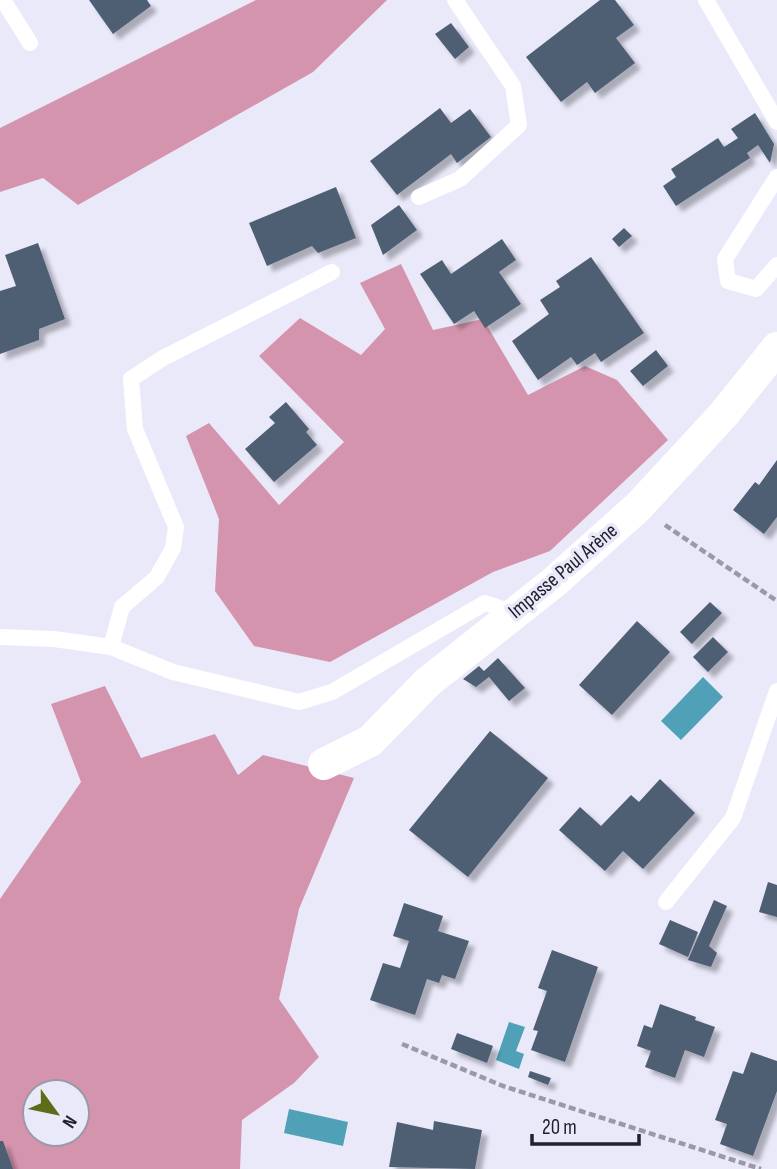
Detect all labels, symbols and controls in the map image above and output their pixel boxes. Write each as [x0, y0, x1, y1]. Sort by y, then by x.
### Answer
street label: Impasse Paul Arène [503, 518, 623, 624]
north arrow [21, 1078, 91, 1148]
scale bar [532, 1102, 639, 1146]
text: N [57, 1111, 81, 1132]
text: 20 m [542, 1115, 577, 1140]

